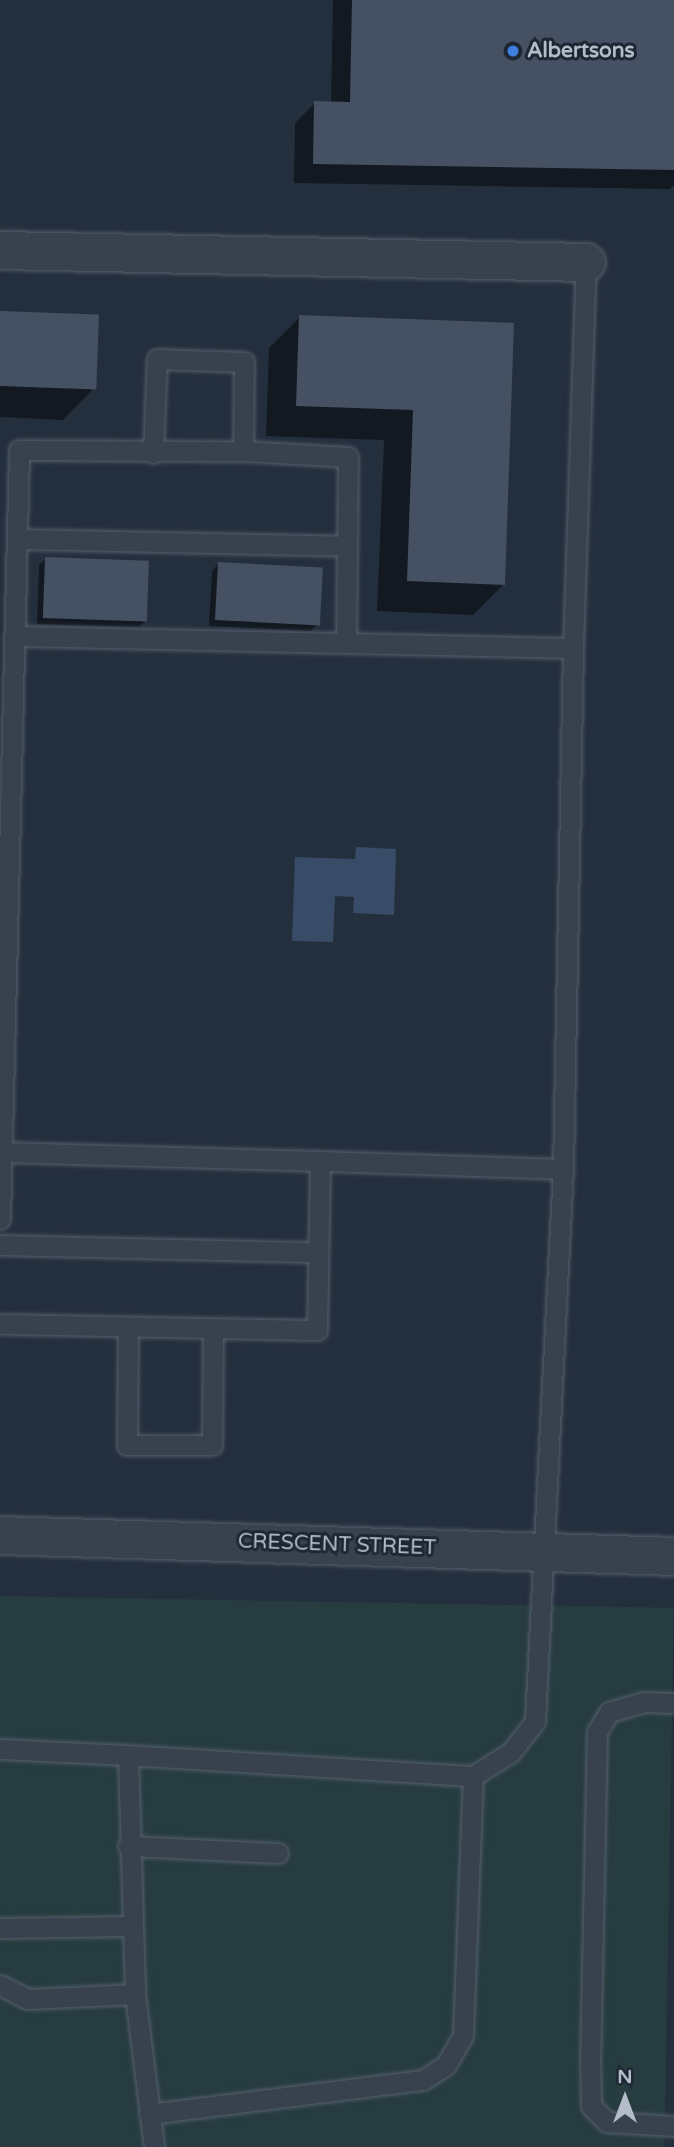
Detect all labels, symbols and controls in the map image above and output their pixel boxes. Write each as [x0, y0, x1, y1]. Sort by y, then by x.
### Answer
place label: Albertsons [527, 38, 635, 64]
marker: Albertsons [505, 43, 521, 59]
street label: CRESCENT STREET [237, 1529, 437, 1561]
north arrow [590, 2063, 660, 2133]
text: N [617, 2066, 633, 2088]

